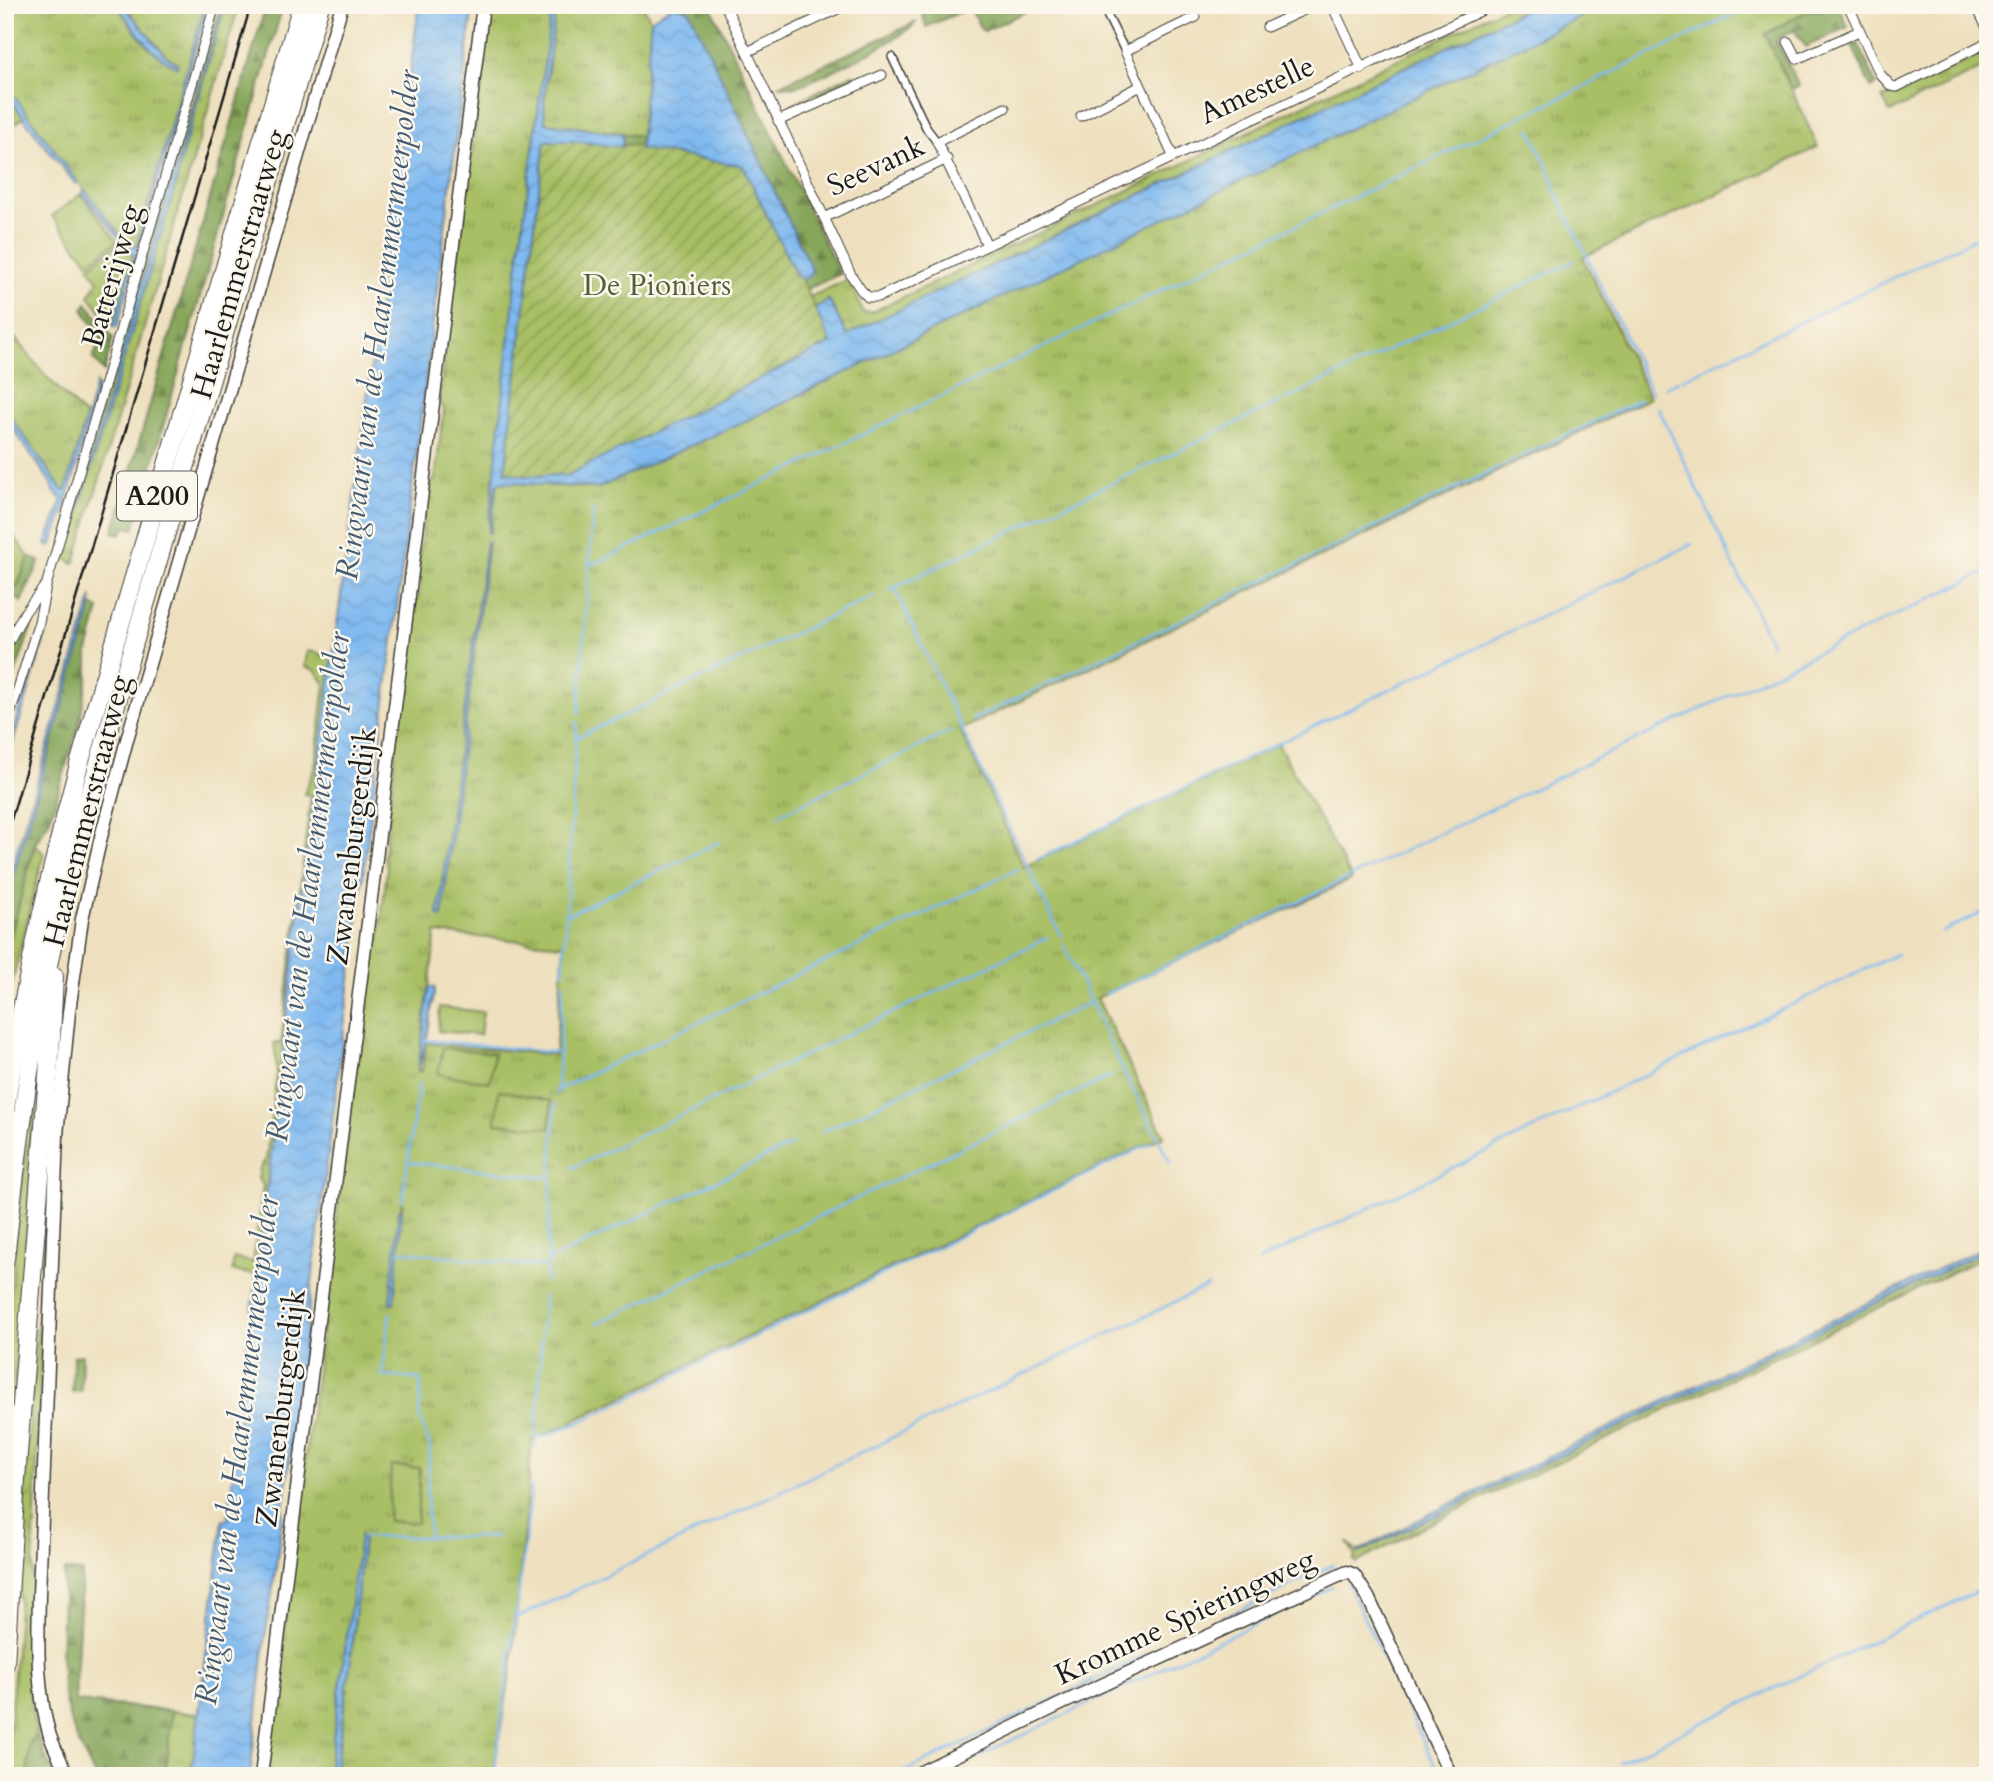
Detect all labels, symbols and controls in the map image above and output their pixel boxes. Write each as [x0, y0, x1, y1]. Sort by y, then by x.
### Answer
street label: Amestelle [1193, 46, 1321, 134]
water label: Ringvaart van de Haarlemmermeerpolder [325, 66, 431, 582]
street label: Haarlemmerstraatweg [181, 124, 297, 404]
street label: Seevank [820, 126, 932, 206]
street label: Batterijweg [72, 199, 152, 353]
park label: De Pioniers [583, 265, 731, 306]
road number: A200 [117, 472, 197, 520]
water label: Ringvaart van de Haarlemmermeerpolder [255, 628, 361, 1144]
street label: Haarlemmerstraatweg [33, 671, 141, 951]
street label: Zwanenburgerdijk [317, 724, 387, 968]
water label: Ringvaart van de Haarlemmermeerpolder [184, 1191, 290, 1707]
street label: Zwanenburgerdijk [246, 1286, 316, 1530]
street label: Kromme Spieringweg [1048, 1539, 1322, 1695]

